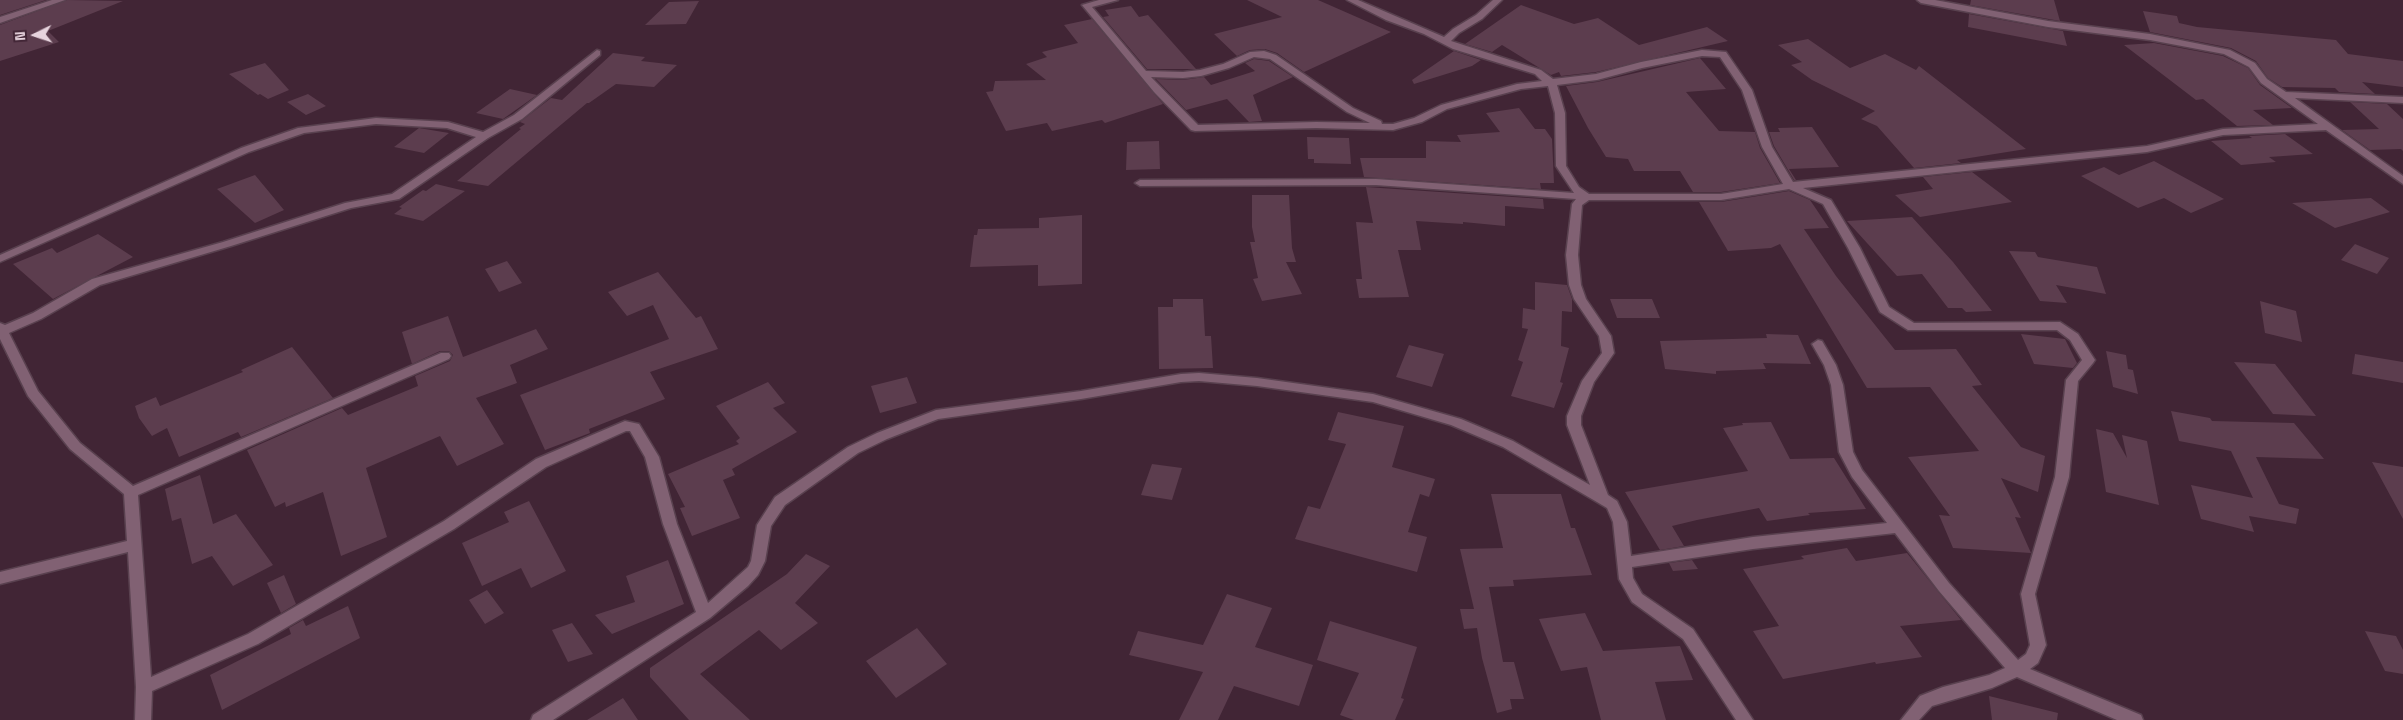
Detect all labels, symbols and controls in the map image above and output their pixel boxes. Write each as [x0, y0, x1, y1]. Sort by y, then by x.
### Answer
north arrow [10, 10, 60, 60]
text: N [11, 31, 29, 41]

